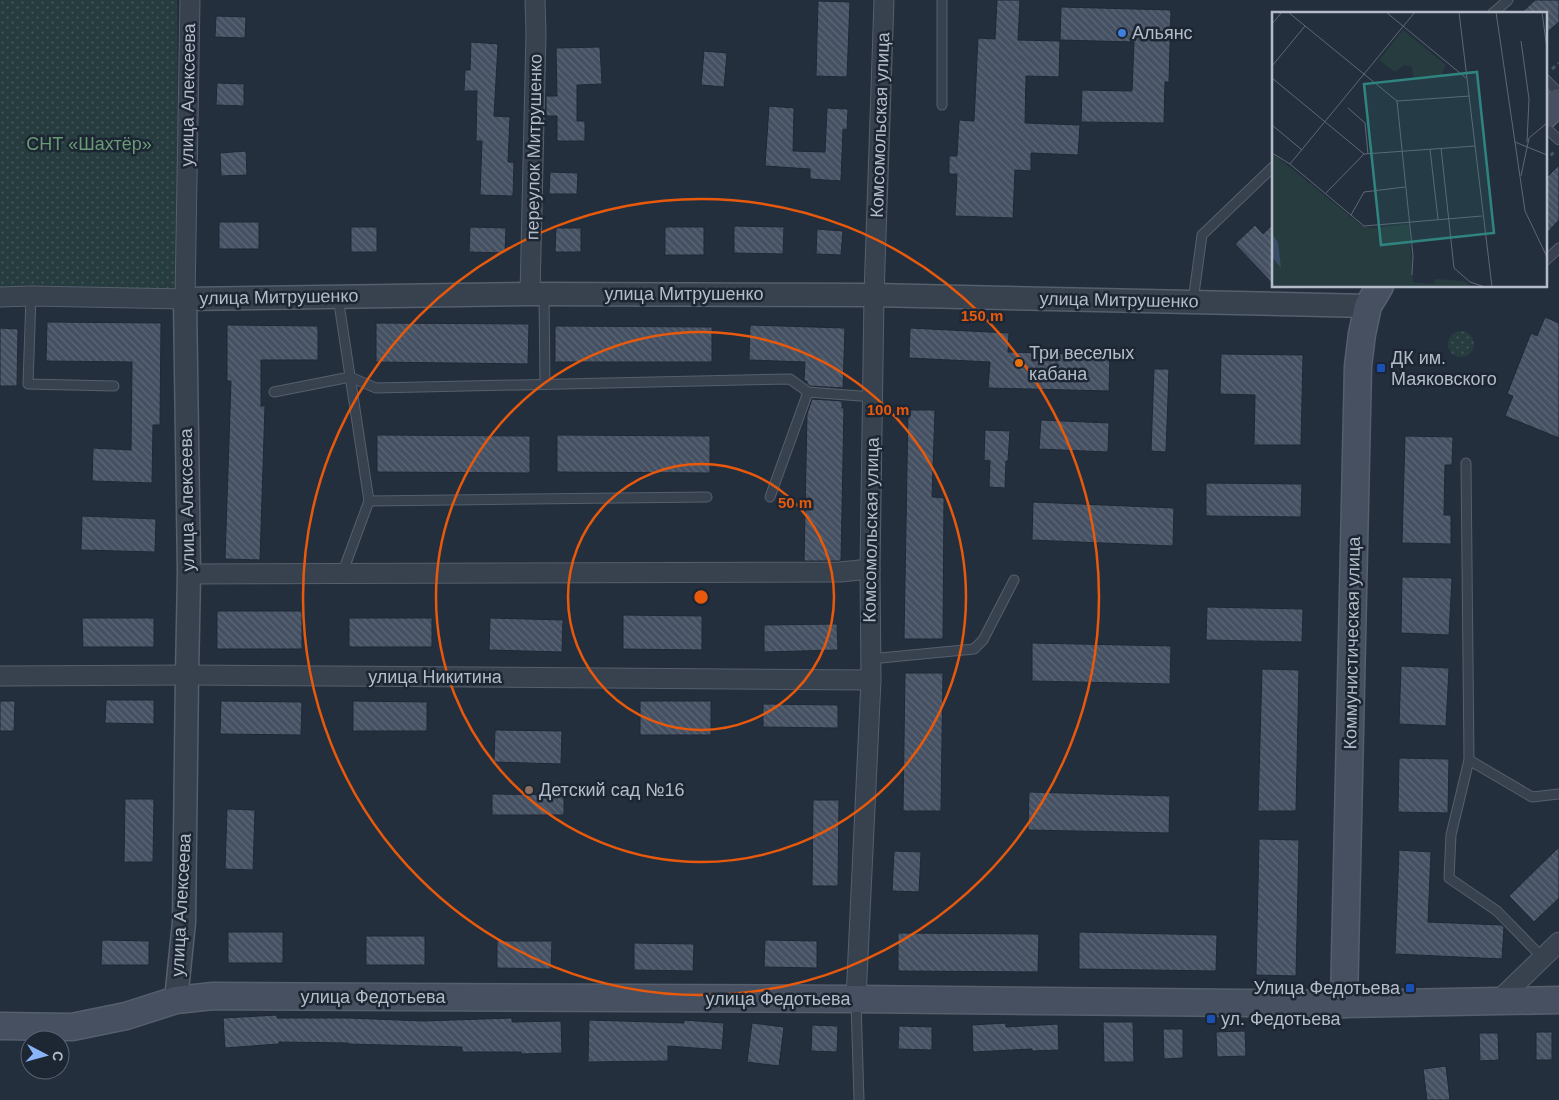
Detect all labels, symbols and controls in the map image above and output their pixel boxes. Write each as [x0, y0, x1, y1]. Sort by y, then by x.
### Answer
inset map [1272, 12, 1546, 288]
street label: улица Алексеева [177, 22, 199, 167]
place label: Альянс [1132, 23, 1193, 43]
marker: Альянс [1116, 27, 1128, 39]
street label: Комсомольская улица [867, 31, 893, 218]
street label: переулок Митрушенко [522, 54, 546, 240]
park label: СНТ «Шахтёр» [26, 134, 152, 154]
street label: улица Митрушенко [604, 284, 764, 304]
street label: улица Митрушенко [199, 286, 359, 308]
street label: улица Митрушенко [1039, 289, 1199, 311]
text: 150 m [961, 307, 1003, 324]
place label: Три веселых кабана [1029, 343, 1134, 384]
place label: ДК им. Маяковского [1391, 348, 1497, 389]
marker: Три веселых кабана [1013, 357, 1025, 369]
marker: ДК им. Маяковского [1375, 362, 1387, 374]
text: 100 m [867, 401, 909, 418]
street label: улица Алексеева [176, 427, 198, 572]
street label: Комсомольская улица [859, 436, 883, 623]
text: 50 m [778, 494, 812, 511]
street label: Коммунистическая улица [1340, 536, 1364, 749]
centre of rings [692, 588, 710, 606]
street label: улица Никитина [368, 667, 503, 687]
place label: Детский сад №16 [539, 780, 684, 800]
marker: Детский сад №16 [523, 784, 535, 796]
street label: улица Алексеева [167, 832, 195, 977]
place label: Улица Федотьева [1253, 978, 1401, 998]
marker: Улица Федотьева [1404, 982, 1416, 994]
street label: улица Федотьева [301, 987, 446, 1007]
street label: улица Федотьева [706, 989, 851, 1009]
place label: ул. Федотьева [1221, 1009, 1342, 1029]
marker: ул. Федотьева [1205, 1013, 1217, 1025]
north arrow [20, 1030, 70, 1080]
text: С [49, 1050, 66, 1062]

